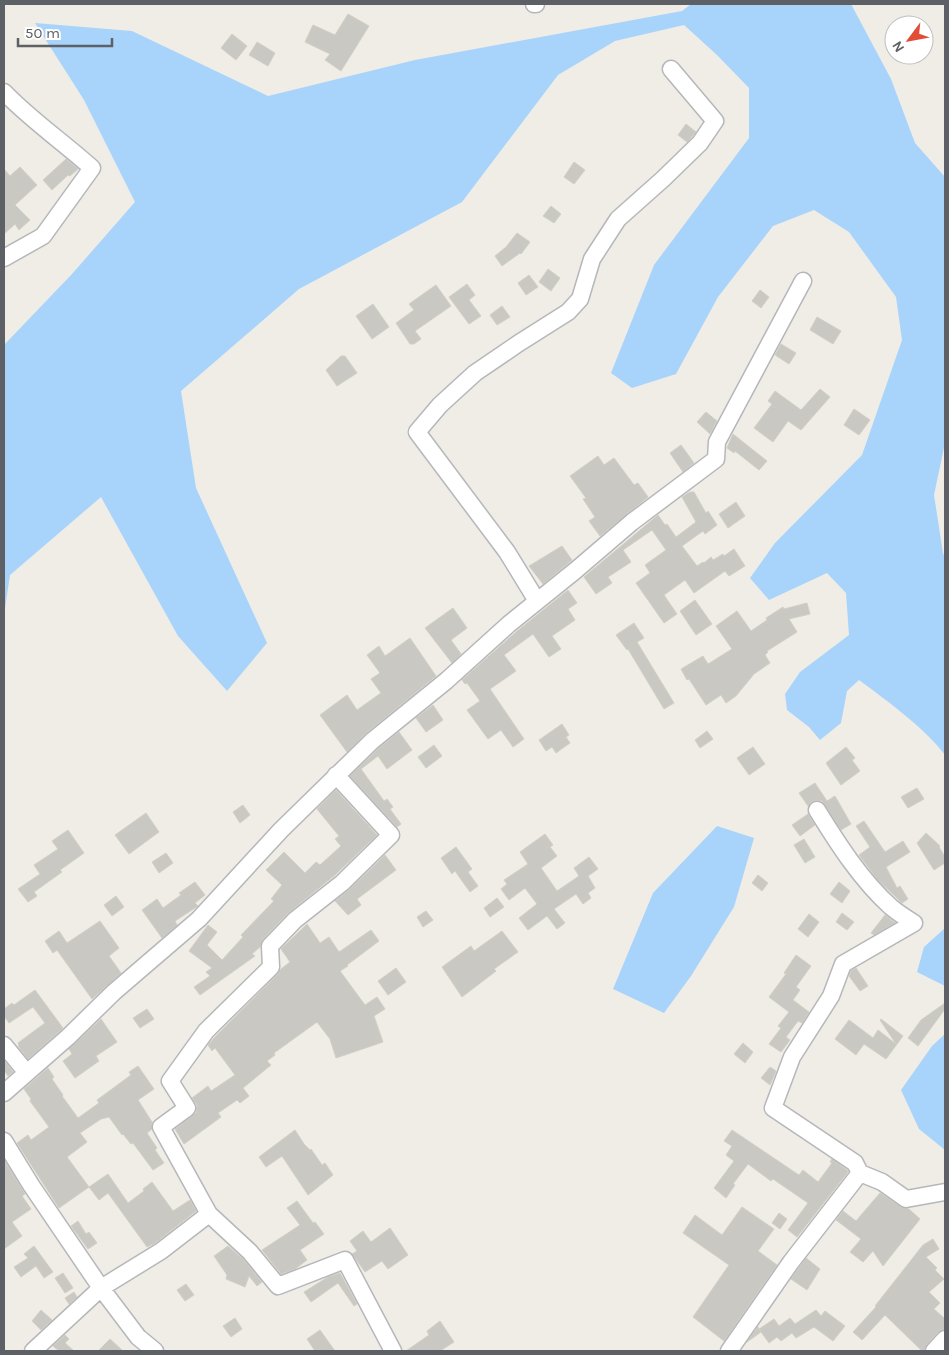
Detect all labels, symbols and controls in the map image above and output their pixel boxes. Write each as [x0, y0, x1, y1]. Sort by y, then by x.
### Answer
scale bar [18, 15, 111, 47]
north arrow [884, 15, 934, 65]
text: 50 m [25, 24, 60, 42]
text: N [889, 38, 908, 55]

